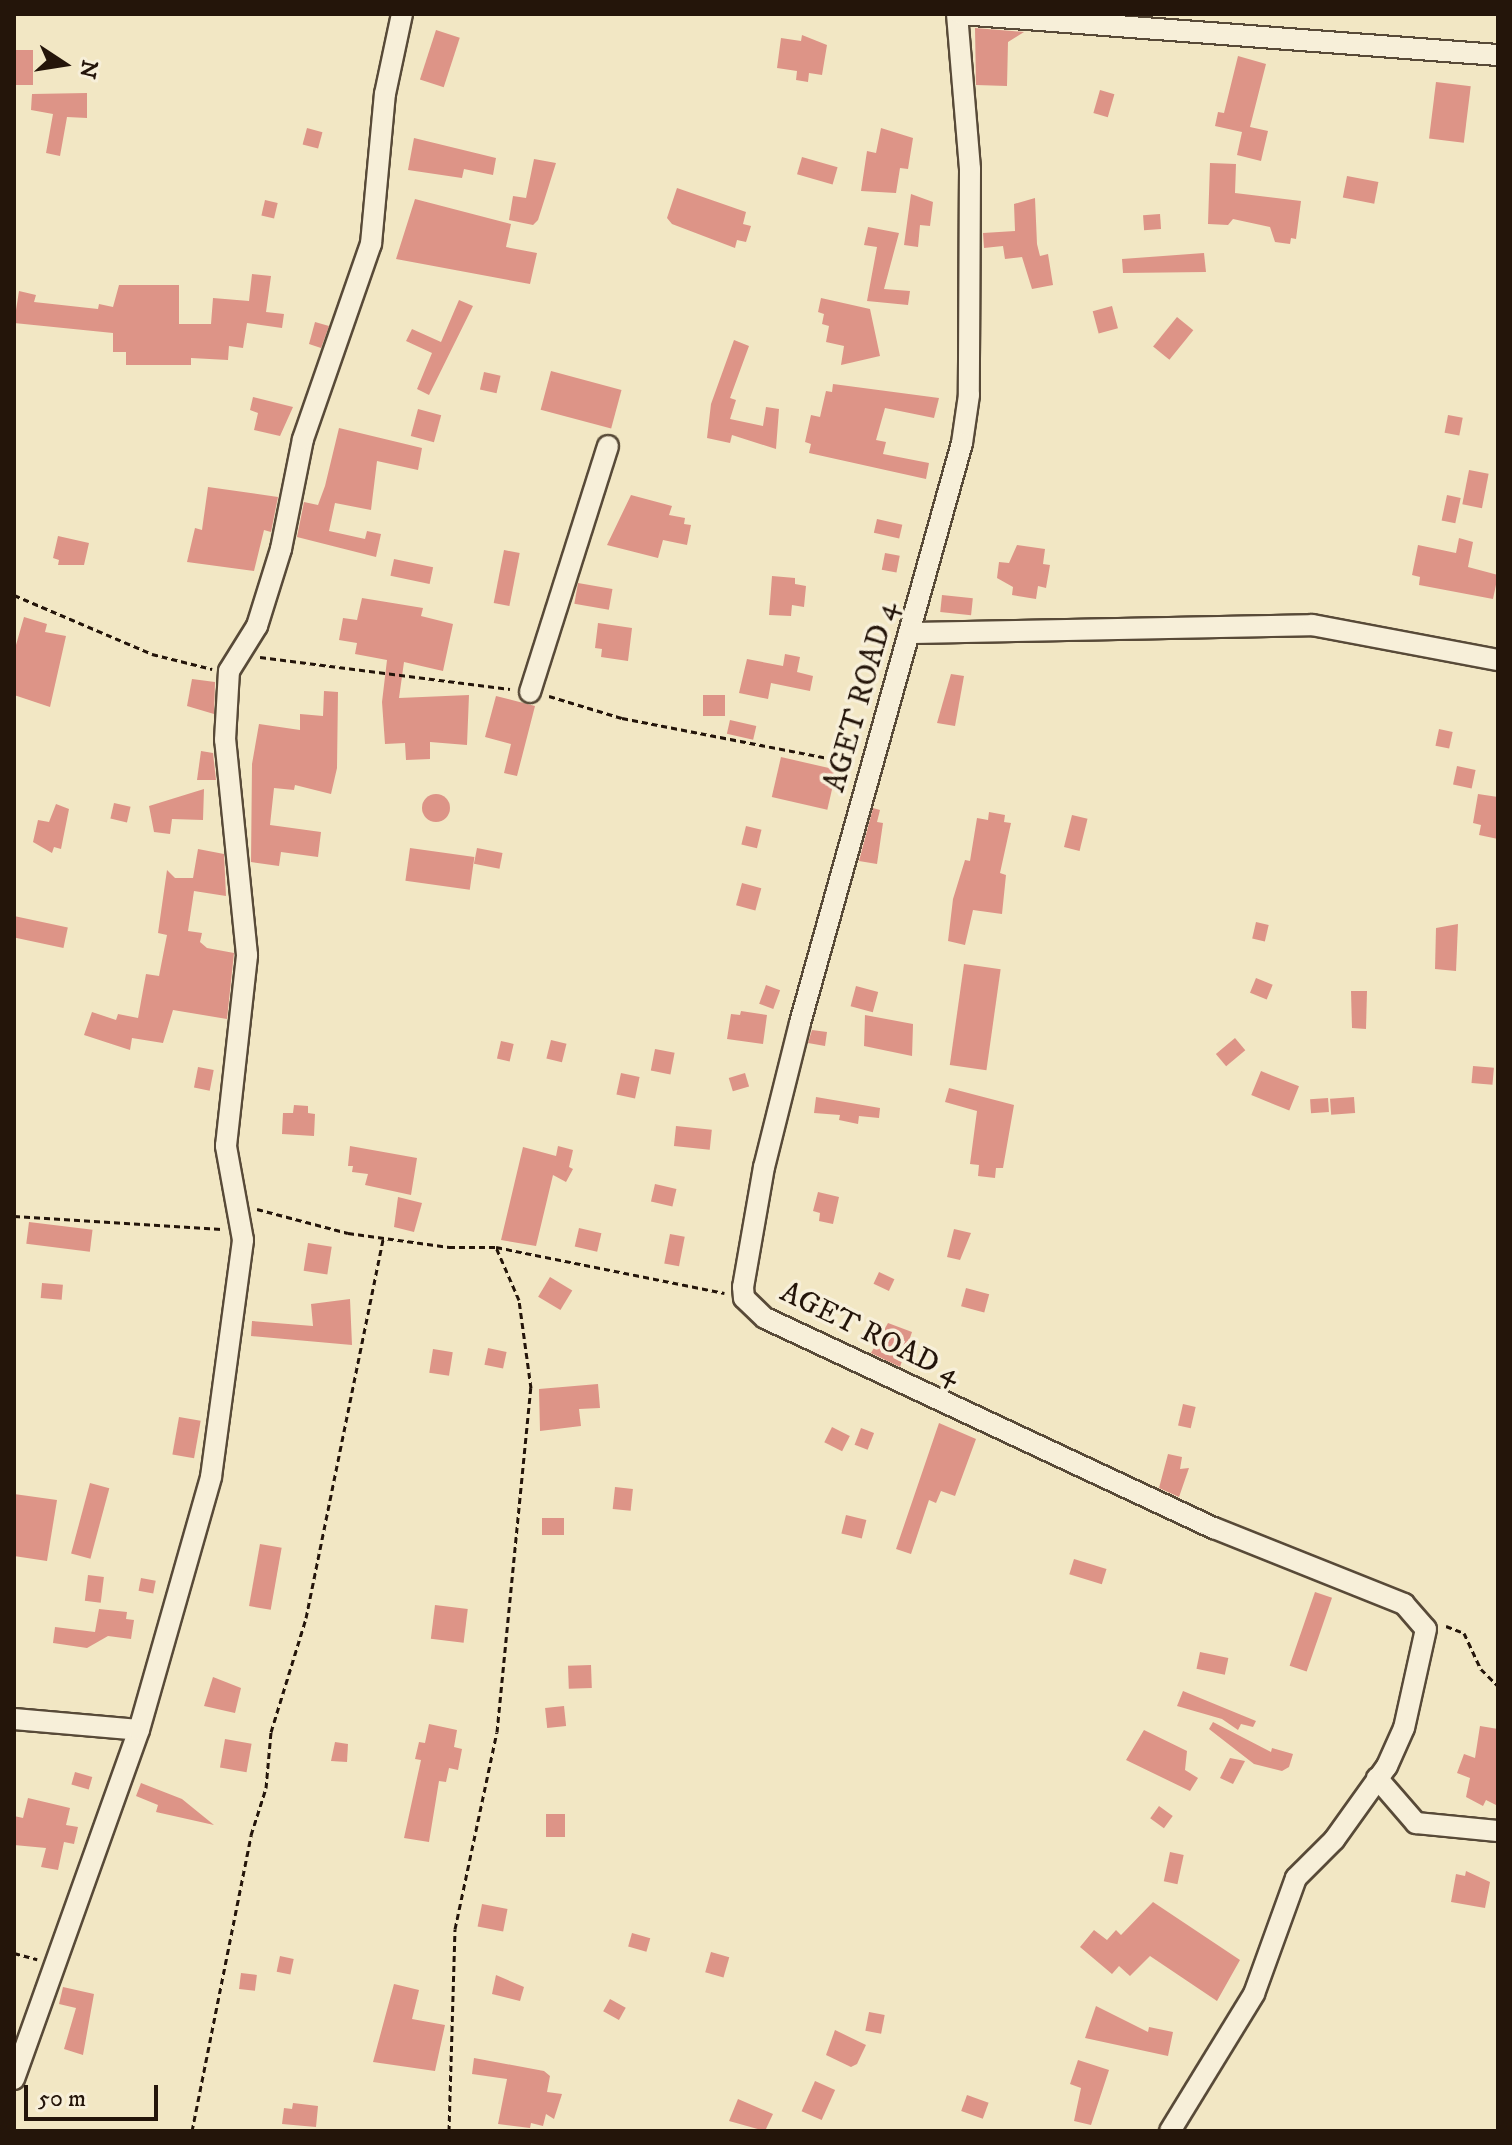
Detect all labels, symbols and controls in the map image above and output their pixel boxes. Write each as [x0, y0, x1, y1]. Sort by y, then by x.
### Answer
north arrow [24, 24, 104, 104]
text: N [73, 57, 103, 81]
street label: AGET ROAD 4 [818, 598, 906, 796]
street label: AGET ROAD 4 [774, 1275, 966, 1393]
scale bar [28, 2069, 162, 2119]
text: 50 m [38, 2084, 86, 2114]

